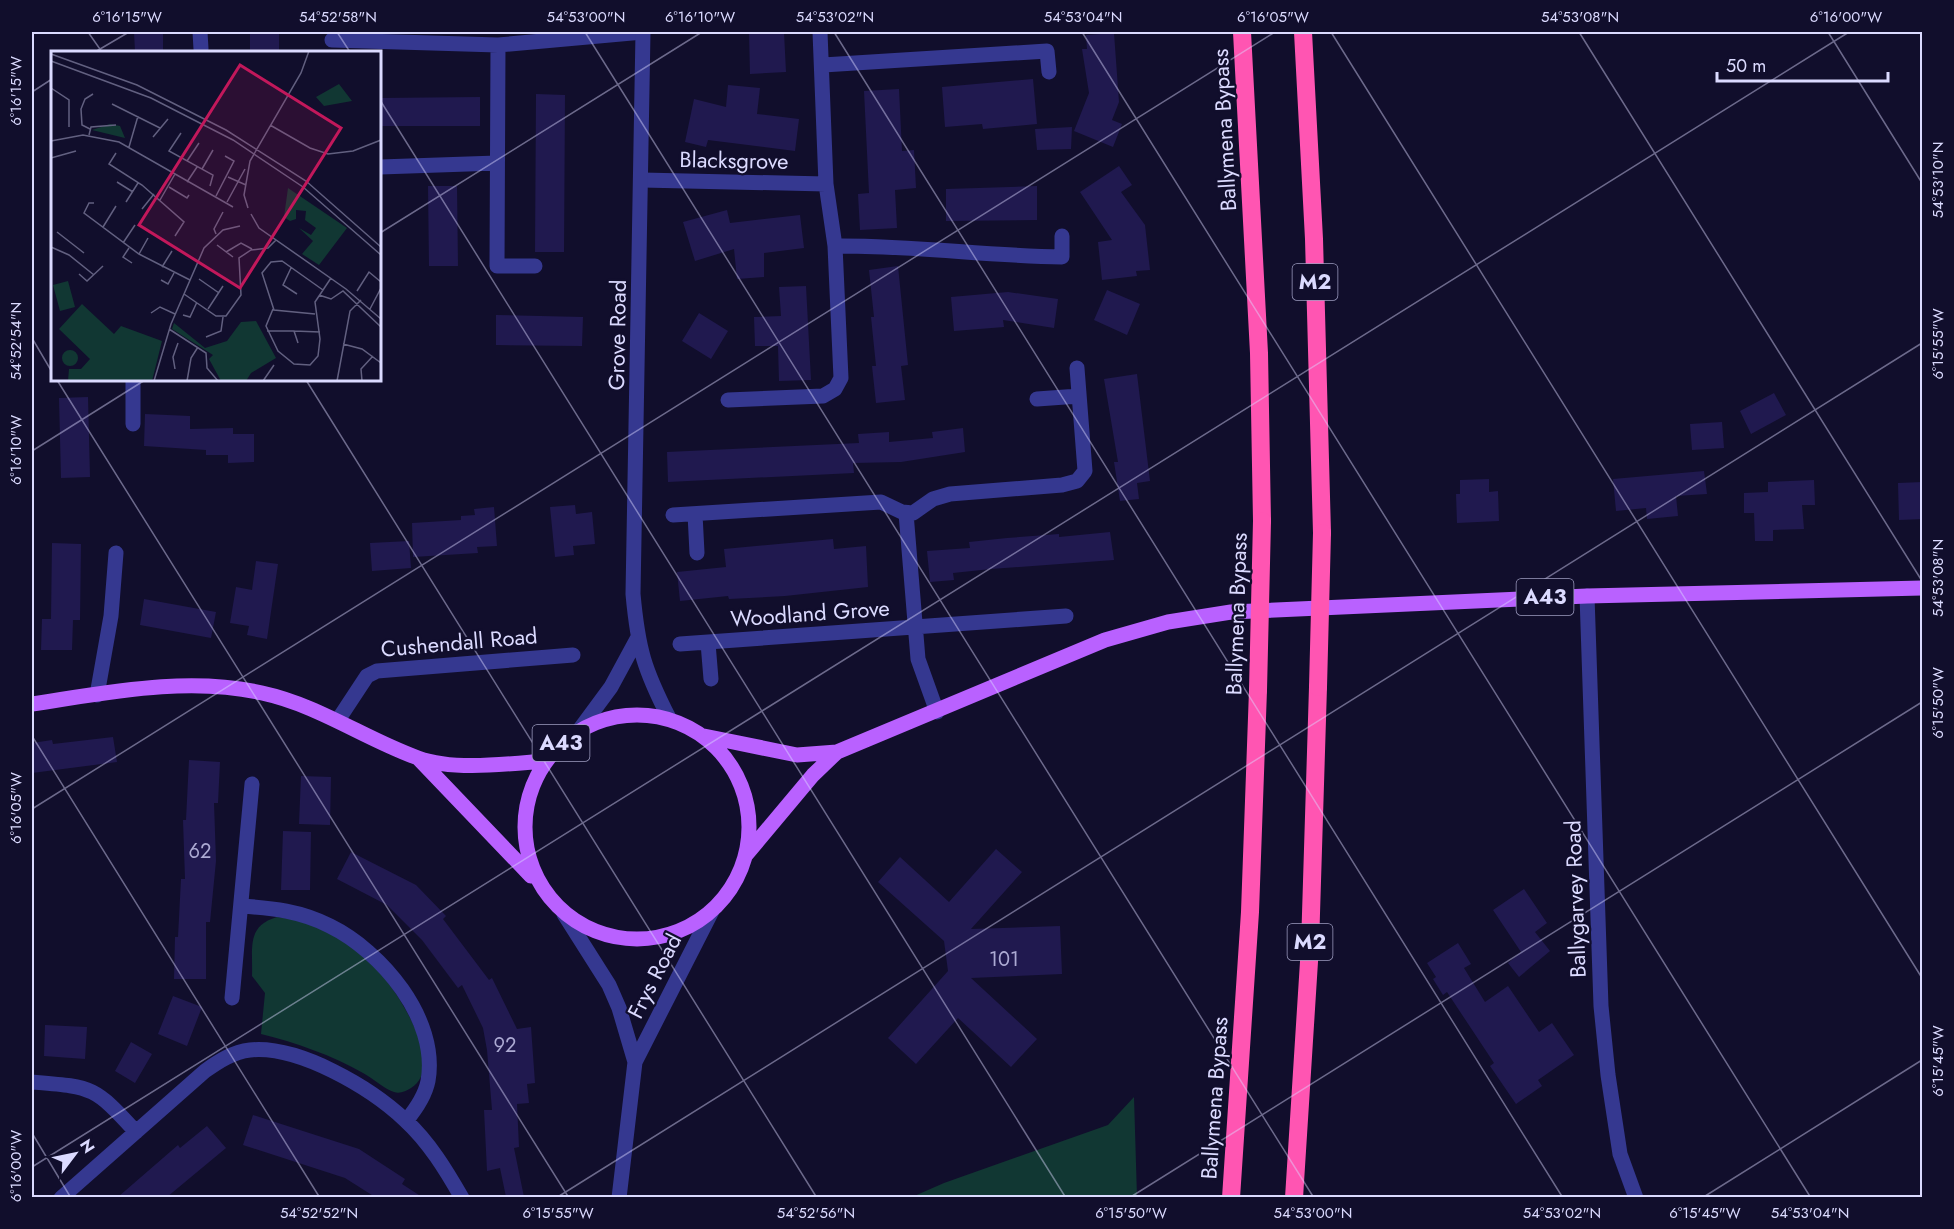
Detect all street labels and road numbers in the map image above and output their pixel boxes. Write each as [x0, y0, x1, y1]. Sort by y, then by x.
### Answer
street label: Ballymena Bypass [1204, 48, 1244, 212]
street label: Blacksgrove [679, 143, 789, 177]
road number: M2 [1292, 264, 1338, 300]
street label: Grove Road [600, 279, 634, 391]
street label: Ballymena Bypass [1217, 532, 1255, 696]
road number: A43 [1516, 579, 1574, 615]
street label: Woodland Grove [729, 591, 891, 635]
street label: Cushendall Road [379, 619, 539, 665]
road number: A43 [532, 725, 590, 761]
street label: Ballygarvey Road [1556, 820, 1594, 978]
road number: M2 [1288, 924, 1332, 960]
street label: Frys Road [619, 928, 689, 1024]
street label: Ballymena Bypass [1192, 1016, 1236, 1180]

